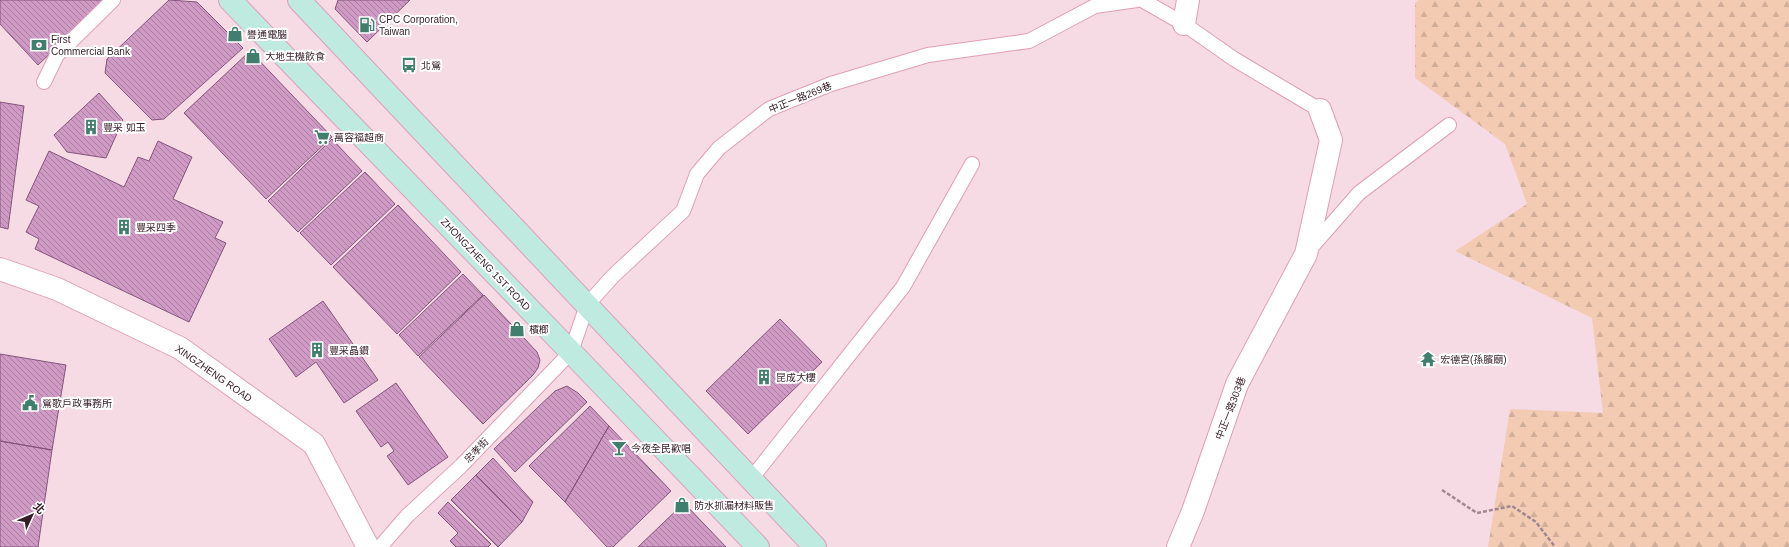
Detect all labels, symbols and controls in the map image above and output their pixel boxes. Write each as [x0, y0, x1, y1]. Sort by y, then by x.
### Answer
place label: CPC Corporation, Taiwan [379, 14, 458, 37]
fuel station icon: CPC Corporation, Taiwan [358, 16, 376, 34]
shop icon: 譽通電腦 [226, 25, 244, 43]
place label: 譽通電腦 [247, 29, 287, 40]
place label: First Commercial Bank [51, 34, 131, 57]
bank icon: First Commercial Bank [30, 36, 48, 54]
shop icon: 大地生機飲食 [244, 47, 262, 65]
place label: 大地生機飲食 [265, 51, 325, 62]
bus stop icon: 北鶯 [400, 56, 418, 74]
place label: 北鶯 [421, 60, 441, 71]
street label: 中正一路269巷 [767, 80, 833, 115]
building icon: 豐采 如玉 [82, 118, 100, 136]
place label: 豐采 如玉 [103, 122, 146, 133]
supermarket icon: 萬容福超商 [313, 128, 331, 146]
place label: 萬容福超商 [334, 132, 384, 143]
street label: ZHONGZHENG 1ST ROAD [439, 216, 533, 313]
building icon: 豐采四季 [115, 218, 133, 236]
place label: 豐采四季 [136, 222, 176, 233]
shop icon: 檳榔 [508, 320, 526, 338]
place label: 檳榔 [529, 324, 549, 335]
building icon: 豐采晶鑽 [308, 341, 326, 359]
street label: XINGZHENG ROAD [173, 343, 254, 404]
place label: 豐采晶鑽 [329, 345, 369, 356]
temple icon: 宏德宮(孫臏廟) [1419, 350, 1437, 368]
place label: 宏德宮(孫臏廟) [1440, 354, 1507, 365]
building icon: 昆成大樓 [755, 368, 773, 386]
place label: 昆成大樓 [776, 372, 816, 383]
street label: 中正一路303巷 [1213, 375, 1248, 441]
public building icon: 鶯歌戶政事務所 [21, 394, 39, 412]
place label: 鶯歌戶政事務所 [42, 398, 112, 409]
street label: 忠孝街 [462, 436, 491, 465]
bar icon: 今夜全民歡唱 [610, 439, 628, 457]
place label: 今夜全民歡唱 [631, 443, 691, 454]
north arrow [12, 495, 52, 535]
shop icon: 防水抓漏材料販售 [673, 496, 691, 514]
text: 北 [31, 500, 47, 516]
place label: 防水抓漏材料販售 [694, 500, 774, 511]

